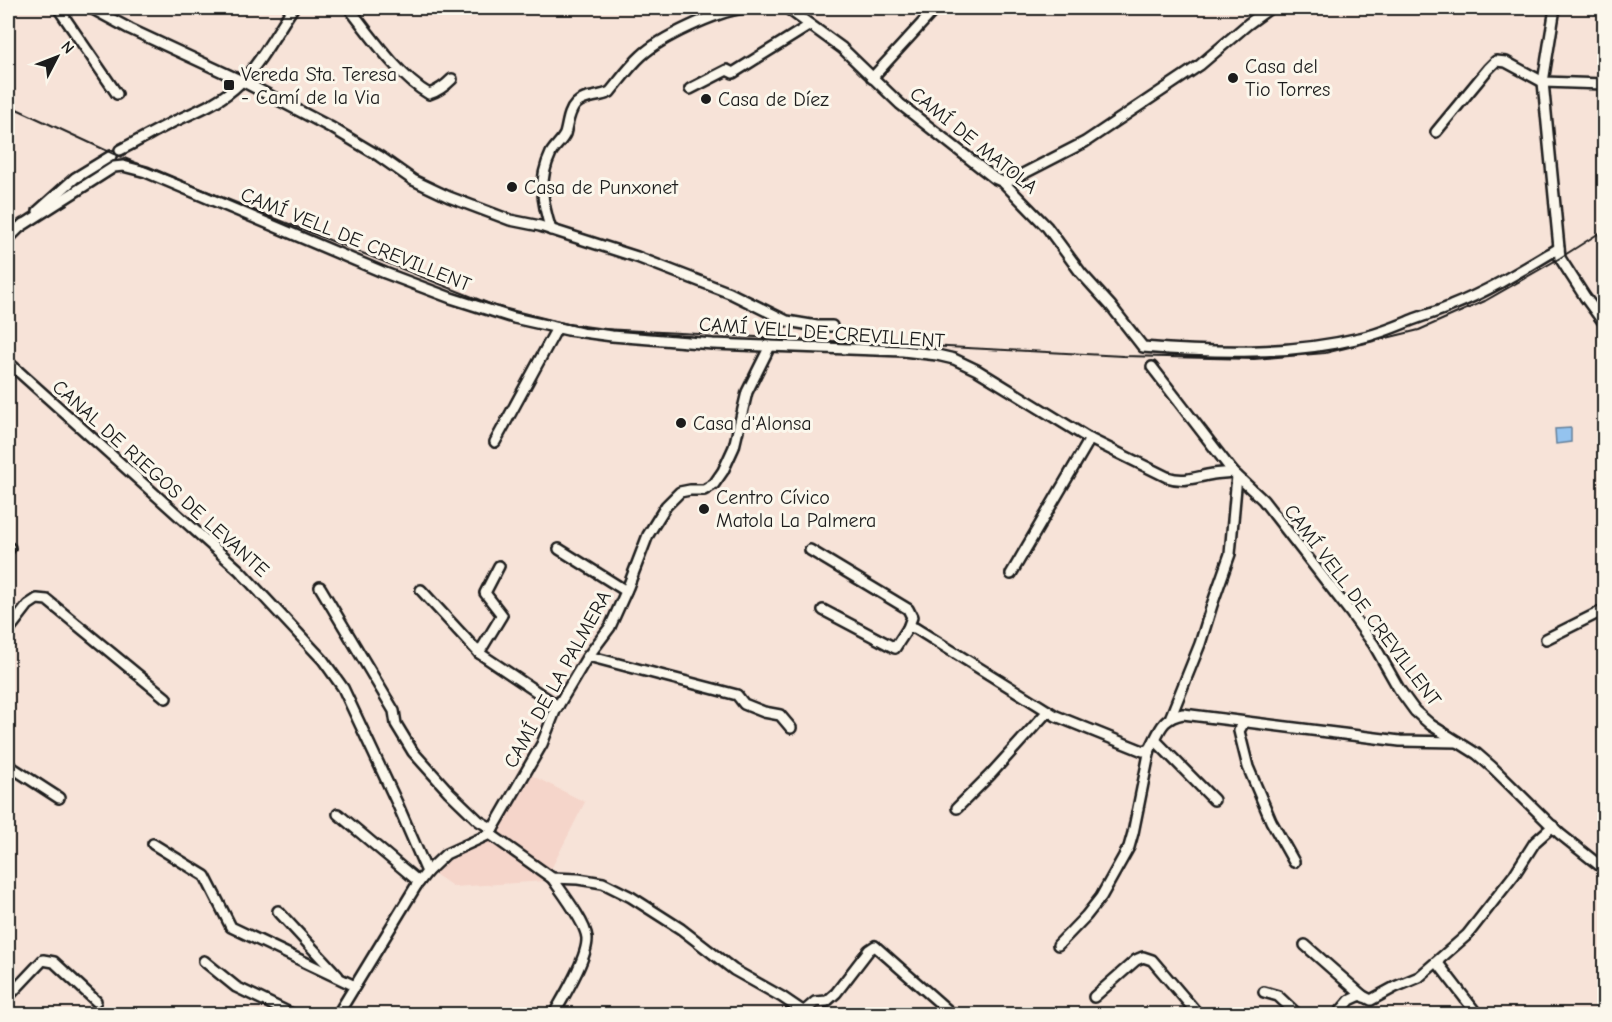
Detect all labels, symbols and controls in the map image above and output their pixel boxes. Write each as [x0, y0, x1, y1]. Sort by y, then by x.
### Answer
north arrow [27, 27, 87, 87]
text: N [57, 38, 78, 58]
place label: Casa del Tio Torres [1245, 55, 1330, 101]
place label: Vereda Sta. Teresa - Camí de la Via [241, 63, 397, 109]
marker: Casa del Tio Torres [1226, 71, 1240, 85]
marker: Vereda Sta. Teresa - Camí de la Via [222, 78, 236, 92]
street label: CAMÍ DE MATOLA [905, 82, 1042, 199]
place label: Casa de Díez [718, 88, 829, 111]
marker: Casa de Díez [699, 92, 713, 106]
place label: Casa de Punxonet [524, 176, 679, 199]
marker: Casa de Punxonet [505, 180, 519, 194]
street label: CAMÍ VELL DE CREVILLENT [237, 183, 475, 296]
street label: CAMÍ VELL DE CREVILLENT [698, 312, 946, 353]
street label: CANAL DE RIEGOS DE LEVANTE [48, 375, 274, 582]
place label: Casa d'Alonsa [693, 412, 812, 435]
marker: Casa d'Alonsa [674, 416, 688, 430]
place label: Centro Cívico Matola La Palmera [716, 486, 876, 532]
street label: CAMÍ VELL DE CREVILLENT [1279, 500, 1446, 711]
marker: Centro Cívico Matola La Palmera [697, 502, 711, 516]
street label: CAMÍ DE LA PALMERA [499, 586, 616, 772]

